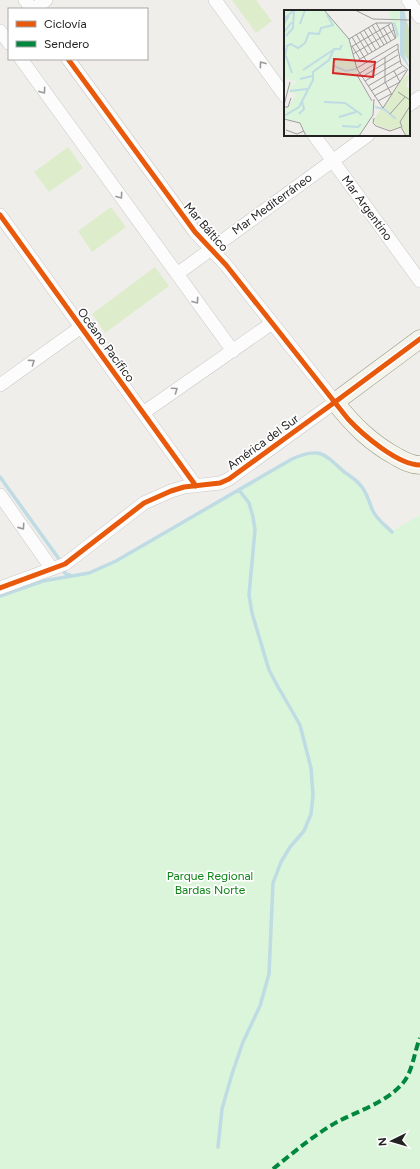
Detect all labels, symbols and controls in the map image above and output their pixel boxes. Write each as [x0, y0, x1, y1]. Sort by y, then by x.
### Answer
legend [8, 8, 148, 60]
inset map [284, 10, 410, 136]
text: Ciclovía [44, 17, 87, 31]
text: Sendero [44, 37, 89, 51]
one-way arrow [259, 61, 267, 68]
one-way arrow [39, 86, 46, 93]
street label: Mar Mediterráneo [229, 170, 315, 238]
street label: Mar Argentino [339, 173, 395, 243]
one-way arrow [115, 191, 122, 198]
street label: Mar Báltico [181, 200, 231, 254]
one-way arrow [192, 296, 199, 303]
street label: Océano Pacífico [74, 305, 138, 385]
one-way arrow [27, 360, 34, 367]
one-way arrow [171, 387, 178, 395]
street label: América del Sur [225, 411, 301, 473]
one-way arrow [17, 523, 25, 530]
park label: Parque Regional Bardas Norte [167, 869, 253, 897]
north arrow [372, 1121, 412, 1161]
text: N [376, 1137, 389, 1147]

